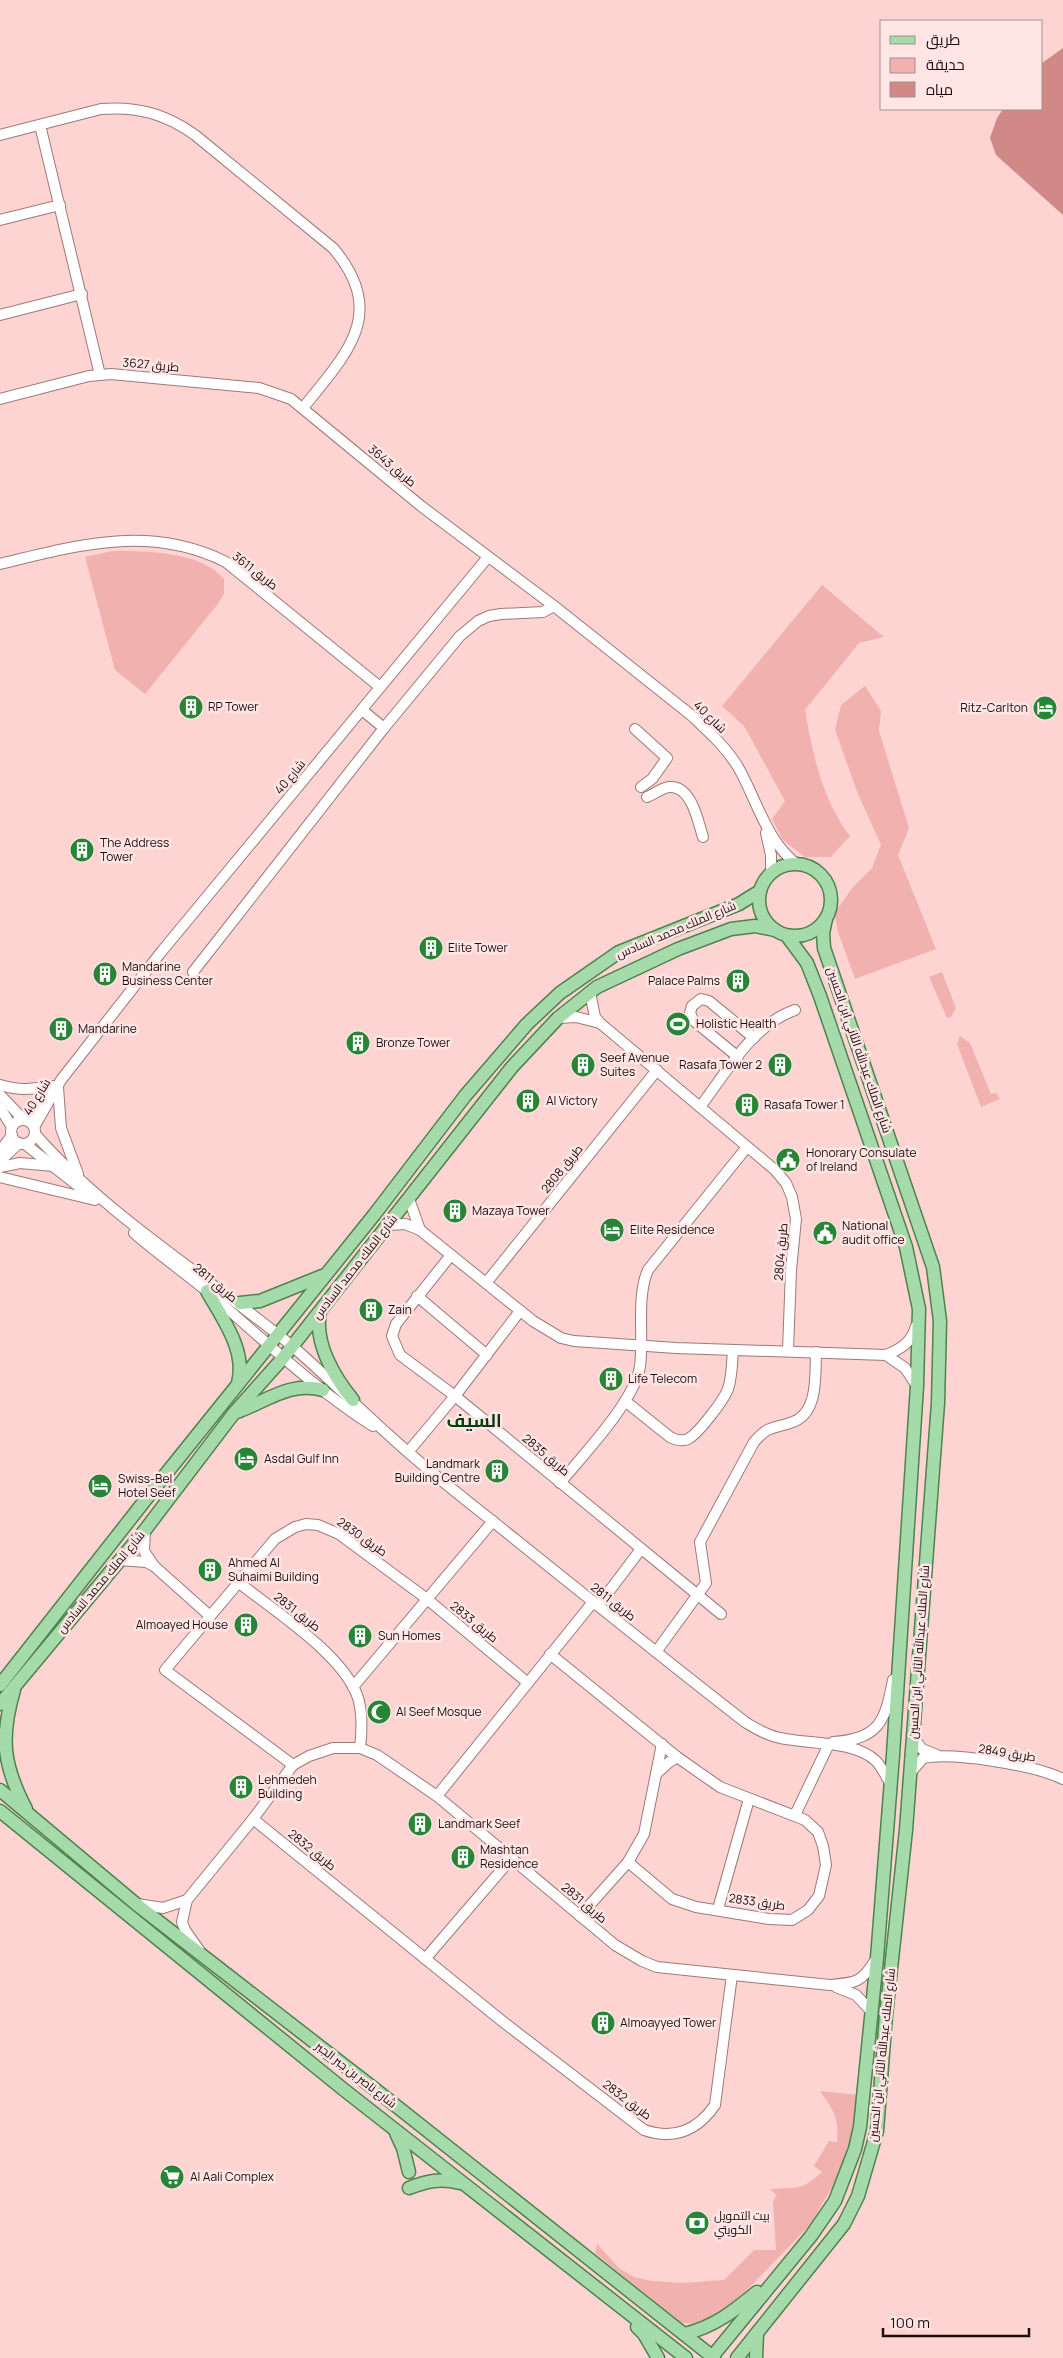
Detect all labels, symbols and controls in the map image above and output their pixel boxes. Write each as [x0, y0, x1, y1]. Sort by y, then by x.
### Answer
legend [880, 20, 1043, 110]
text: طريق [926, 29, 960, 50]
text: حديقة [926, 54, 965, 75]
text: مياه [926, 79, 953, 100]
street label: طريق 3627 [122, 354, 180, 375]
street label: طريق 3643 [365, 441, 420, 491]
street label: طريق 3611 [229, 548, 282, 594]
building icon: RP Tower [178, 694, 204, 720]
hotel icon: Ritz-Carlton [1032, 695, 1058, 721]
street label: شارع 40 [690, 697, 731, 737]
place label: RP Tower [208, 698, 259, 715]
place label: Ritz-Carlton [960, 699, 1028, 716]
street label: شارع 40 [270, 756, 309, 797]
place label: The Address Tower [100, 834, 169, 865]
building icon: The Address Tower [69, 837, 95, 863]
street label: شارع الملك محمد السادس [613, 897, 738, 963]
building icon: Elite Tower [418, 935, 444, 961]
place label: Elite Tower [448, 939, 508, 956]
place label: Mandarine Business Center [122, 958, 214, 989]
building icon: Mandarine Business Center [92, 961, 118, 987]
street label: شارع الملك عبدالله الثاني ابن الحسين [821, 965, 896, 1136]
building icon: Palace Palms [725, 968, 751, 994]
place label: Palace Palms [648, 972, 720, 989]
sports icon: Holistic Health [665, 1011, 691, 1037]
place label: Holistic Health [696, 1015, 776, 1032]
building icon: Mandarine [48, 1016, 74, 1042]
place label: Mandarine [78, 1020, 137, 1037]
building icon: Bronze Tower [345, 1030, 371, 1056]
place label: Bronze Tower [376, 1034, 451, 1051]
place label: Seef Avenue Suites [600, 1049, 669, 1080]
building icon: Seef Avenue Suites [570, 1052, 596, 1078]
building icon: Rasafa Tower 2 [767, 1052, 793, 1078]
place label: Rasafa Tower 2 [679, 1056, 762, 1073]
street label: شارع 40 [19, 1075, 54, 1118]
building icon: Al Victory [515, 1088, 541, 1114]
place label: Al Victory [546, 1092, 598, 1109]
building icon: Rasafa Tower 1 [734, 1092, 760, 1118]
place label: Rasafa Tower 1 [764, 1096, 845, 1113]
street label: طريق 2808 [537, 1141, 586, 1197]
place label: Honorary Consulate of Ireland [806, 1144, 917, 1175]
public building icon: Honorary Consulate of Ireland [775, 1147, 801, 1173]
building icon: Mazaya Tower [442, 1198, 468, 1224]
place label: Mazaya Tower [472, 1202, 550, 1219]
street label: شارع الملك محمد السادس [308, 1211, 401, 1323]
hotel icon: Elite Residence [599, 1217, 625, 1243]
place label: National audit office [842, 1217, 904, 1248]
public building icon: National audit office [812, 1220, 838, 1246]
place label: Elite Residence [630, 1221, 715, 1238]
street label: طريق 2804 [770, 1222, 792, 1282]
street label: طريق 2811 [190, 1259, 241, 1306]
building icon: Zain [358, 1297, 384, 1323]
place label: Zain [388, 1301, 412, 1318]
building icon: Life Telecom [598, 1366, 624, 1392]
place label: Life Telecom [628, 1370, 697, 1387]
district label: السيف [446, 1408, 502, 1432]
street label: طريق 2835 [519, 1430, 574, 1480]
hotel icon: Asdal Gulf Inn [233, 1446, 259, 1472]
place label: Asdal Gulf Inn [264, 1450, 339, 1467]
place label: Landmark Building Centre [395, 1455, 481, 1486]
building icon: Landmark Building Centre [484, 1458, 510, 1484]
place label: Swiss-Bel Hotel Seef [118, 1470, 177, 1501]
hotel icon: Swiss-Bel Hotel Seef [87, 1473, 113, 1499]
street label: طريق 2830 [334, 1513, 391, 1560]
street label: شارع الملك محمد السادس [53, 1527, 149, 1636]
place label: Ahmed Al Suhaimi Building [228, 1554, 319, 1585]
building icon: Ahmed Al Suhaimi Building [197, 1557, 223, 1583]
street label: شارع الملك عبدالله الثاني ابن الحسين [904, 1564, 935, 1740]
street label: طريق 2811 [587, 1579, 639, 1625]
street label: طريق 2831 [270, 1588, 324, 1635]
street label: طريق 2833 [447, 1597, 502, 1646]
building icon: Almoayed House [233, 1612, 259, 1638]
place label: Almoayed House [136, 1616, 228, 1633]
building icon: Sun Homes [347, 1623, 373, 1649]
place label: Sun Homes [378, 1627, 441, 1644]
mosque icon: Al Seef Mosque [366, 1699, 392, 1725]
place label: Al Seef Mosque [396, 1703, 482, 1720]
street label: طريق 2849 [977, 1740, 1037, 1765]
place label: Lehmedeh Building [258, 1771, 317, 1802]
building icon: Lehmedeh Building [228, 1774, 254, 1800]
building icon: Landmark Seef [407, 1811, 433, 1837]
place label: Landmark Seef [438, 1815, 521, 1832]
street label: طريق 2832 [285, 1825, 340, 1874]
place label: Mashtan Residence [480, 1841, 538, 1872]
building icon: Mashtan Residence [450, 1844, 476, 1870]
street label: طريق 2831 [558, 1878, 611, 1927]
street label: طريق 2833 [728, 1889, 787, 1914]
street label: شارع الملك عبدالله الثاني ابن الحسين [864, 1967, 901, 2143]
building icon: Almoayyed Tower [590, 2010, 616, 2036]
place label: Almoayyed Tower [620, 2014, 717, 2031]
street label: شارع ناصر بن جبر الجبر [311, 2037, 401, 2112]
street label: طريق 2832 [599, 2076, 655, 2124]
supermarket icon: Al Aali Complex [159, 2164, 185, 2190]
place label: Al Aali Complex [190, 2168, 275, 2185]
place label: بيت التمويل الكويتي [714, 2207, 770, 2240]
bank icon: بيت التمويل الكويتي [684, 2210, 710, 2236]
scale bar [883, 2306, 1029, 2338]
text: 100 m [890, 2312, 930, 2333]

